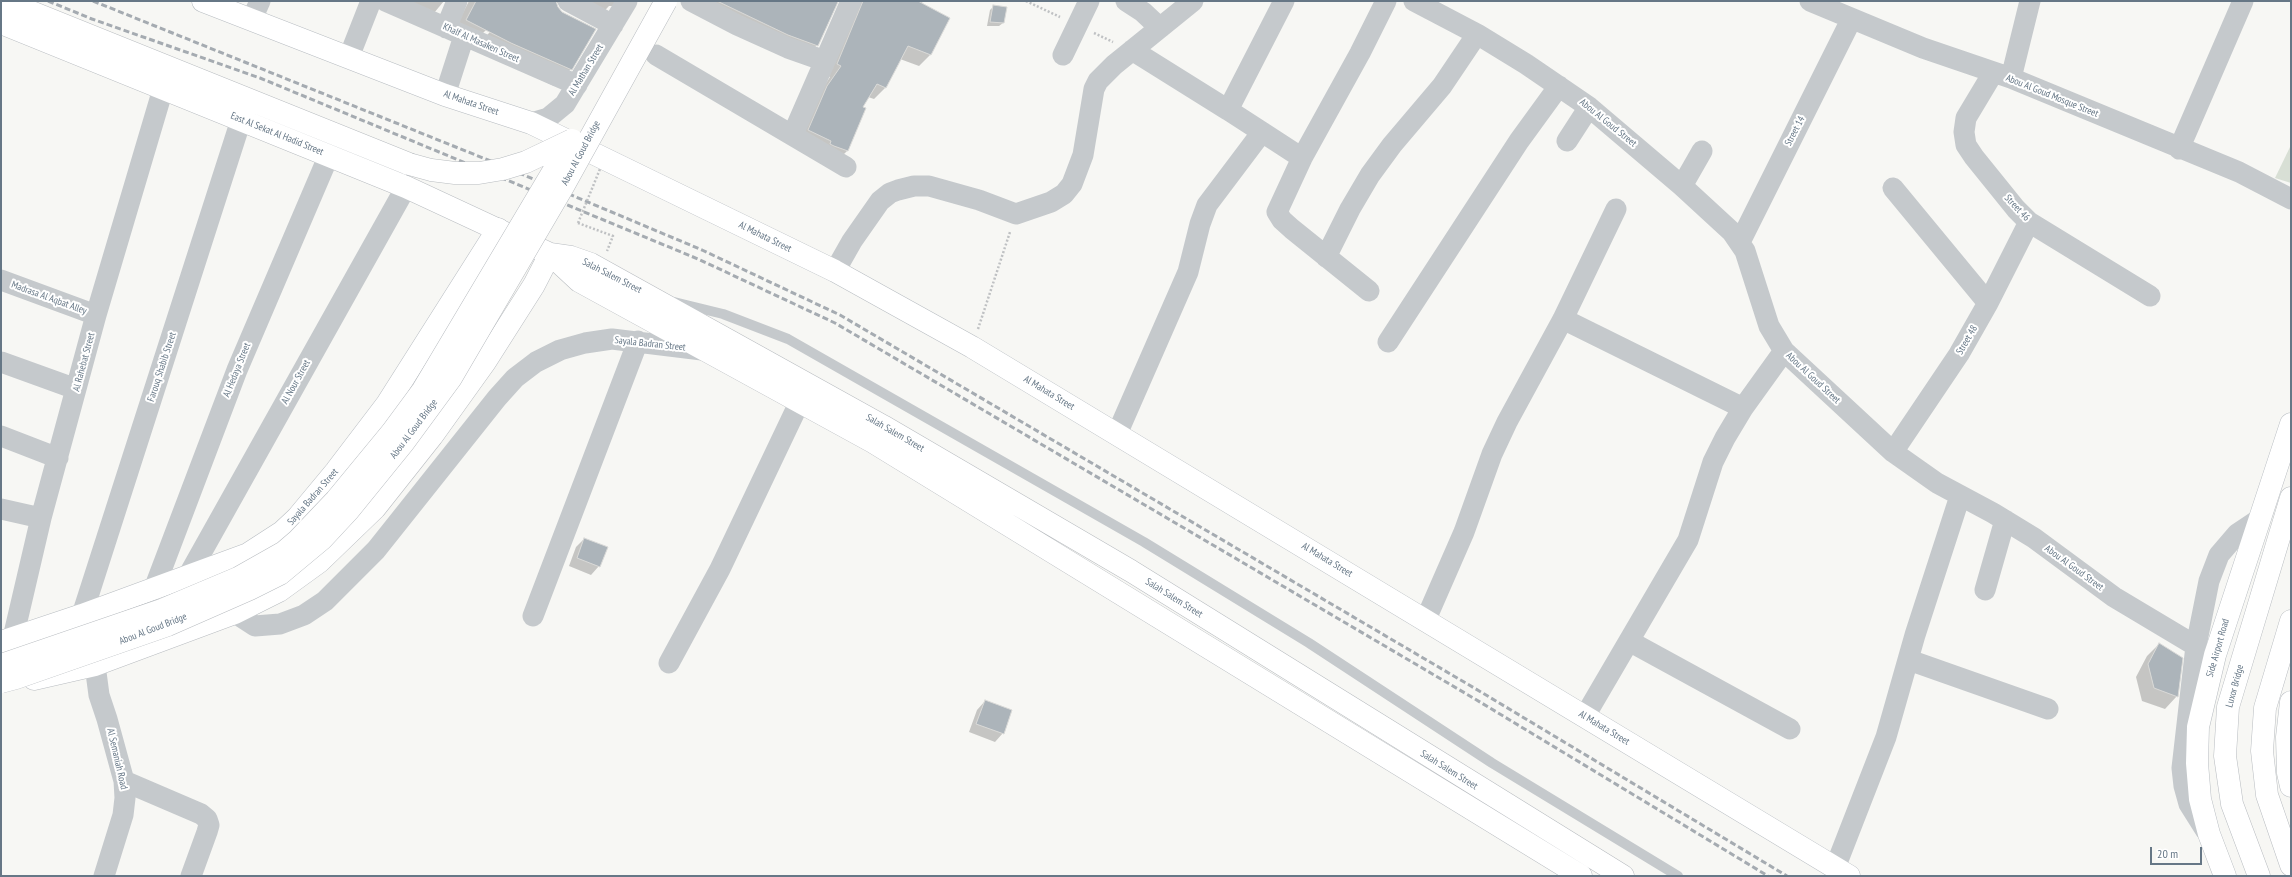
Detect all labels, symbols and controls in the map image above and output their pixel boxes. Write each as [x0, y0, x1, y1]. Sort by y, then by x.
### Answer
street label: Khalf Al Masaken Street [441, 21, 521, 65]
street label: Al Mathan Street [566, 42, 606, 98]
street label: Abou Al Goud Mosque Street [2004, 72, 2100, 120]
street label: Al Mahata Street [442, 88, 500, 118]
street label: Abou Al Goud Street [1577, 96, 1639, 150]
street label: East Al Sekat Al Hadid Street [229, 110, 325, 158]
street label: Street 14 [1782, 114, 1808, 148]
street label: Abou Al Goud Bridge [559, 119, 603, 187]
street label: Street 46 [2002, 192, 2032, 224]
street label: Al Mahata Street [737, 219, 793, 255]
street label: Salah Salem Street [580, 256, 644, 296]
street label: Madrasa Al Aqbat Alley [10, 279, 88, 317]
street label: Street 48 [1954, 323, 1980, 357]
street label: Al Rahebat Street [70, 331, 98, 393]
street label: Farouq Shabib Street [145, 331, 179, 403]
street label: Sayala Badran Street [614, 334, 686, 354]
street label: Al Hedaya Street [221, 341, 253, 399]
street label: Abou Al Goud Street [1783, 350, 1843, 406]
street label: Al Nour Street [279, 358, 313, 406]
street label: Al Mahata Street [1021, 373, 1077, 413]
street label: Abou Al Goud Bridge [388, 397, 440, 461]
street label: Salah Salem Street [864, 412, 926, 454]
street label: Sayala Badran Street [285, 466, 341, 528]
street label: Al Mahata Street [1299, 540, 1355, 580]
street label: Abou Al Goud Street [2042, 543, 2106, 593]
street label: Salah Salem Street [1143, 576, 1205, 620]
street label: Abou Al Goud Bridge [117, 611, 189, 647]
street label: Side Airport Road [2204, 617, 2232, 679]
street label: Luxor Bridge [2224, 663, 2246, 709]
street label: Al Mahata Street [1576, 708, 1632, 748]
street label: Al Semaniah Road [104, 727, 130, 791]
street label: Salah Salem Street [1418, 748, 1480, 792]
scale bar [2152, 839, 2204, 865]
text: 20 m [2157, 846, 2178, 861]

